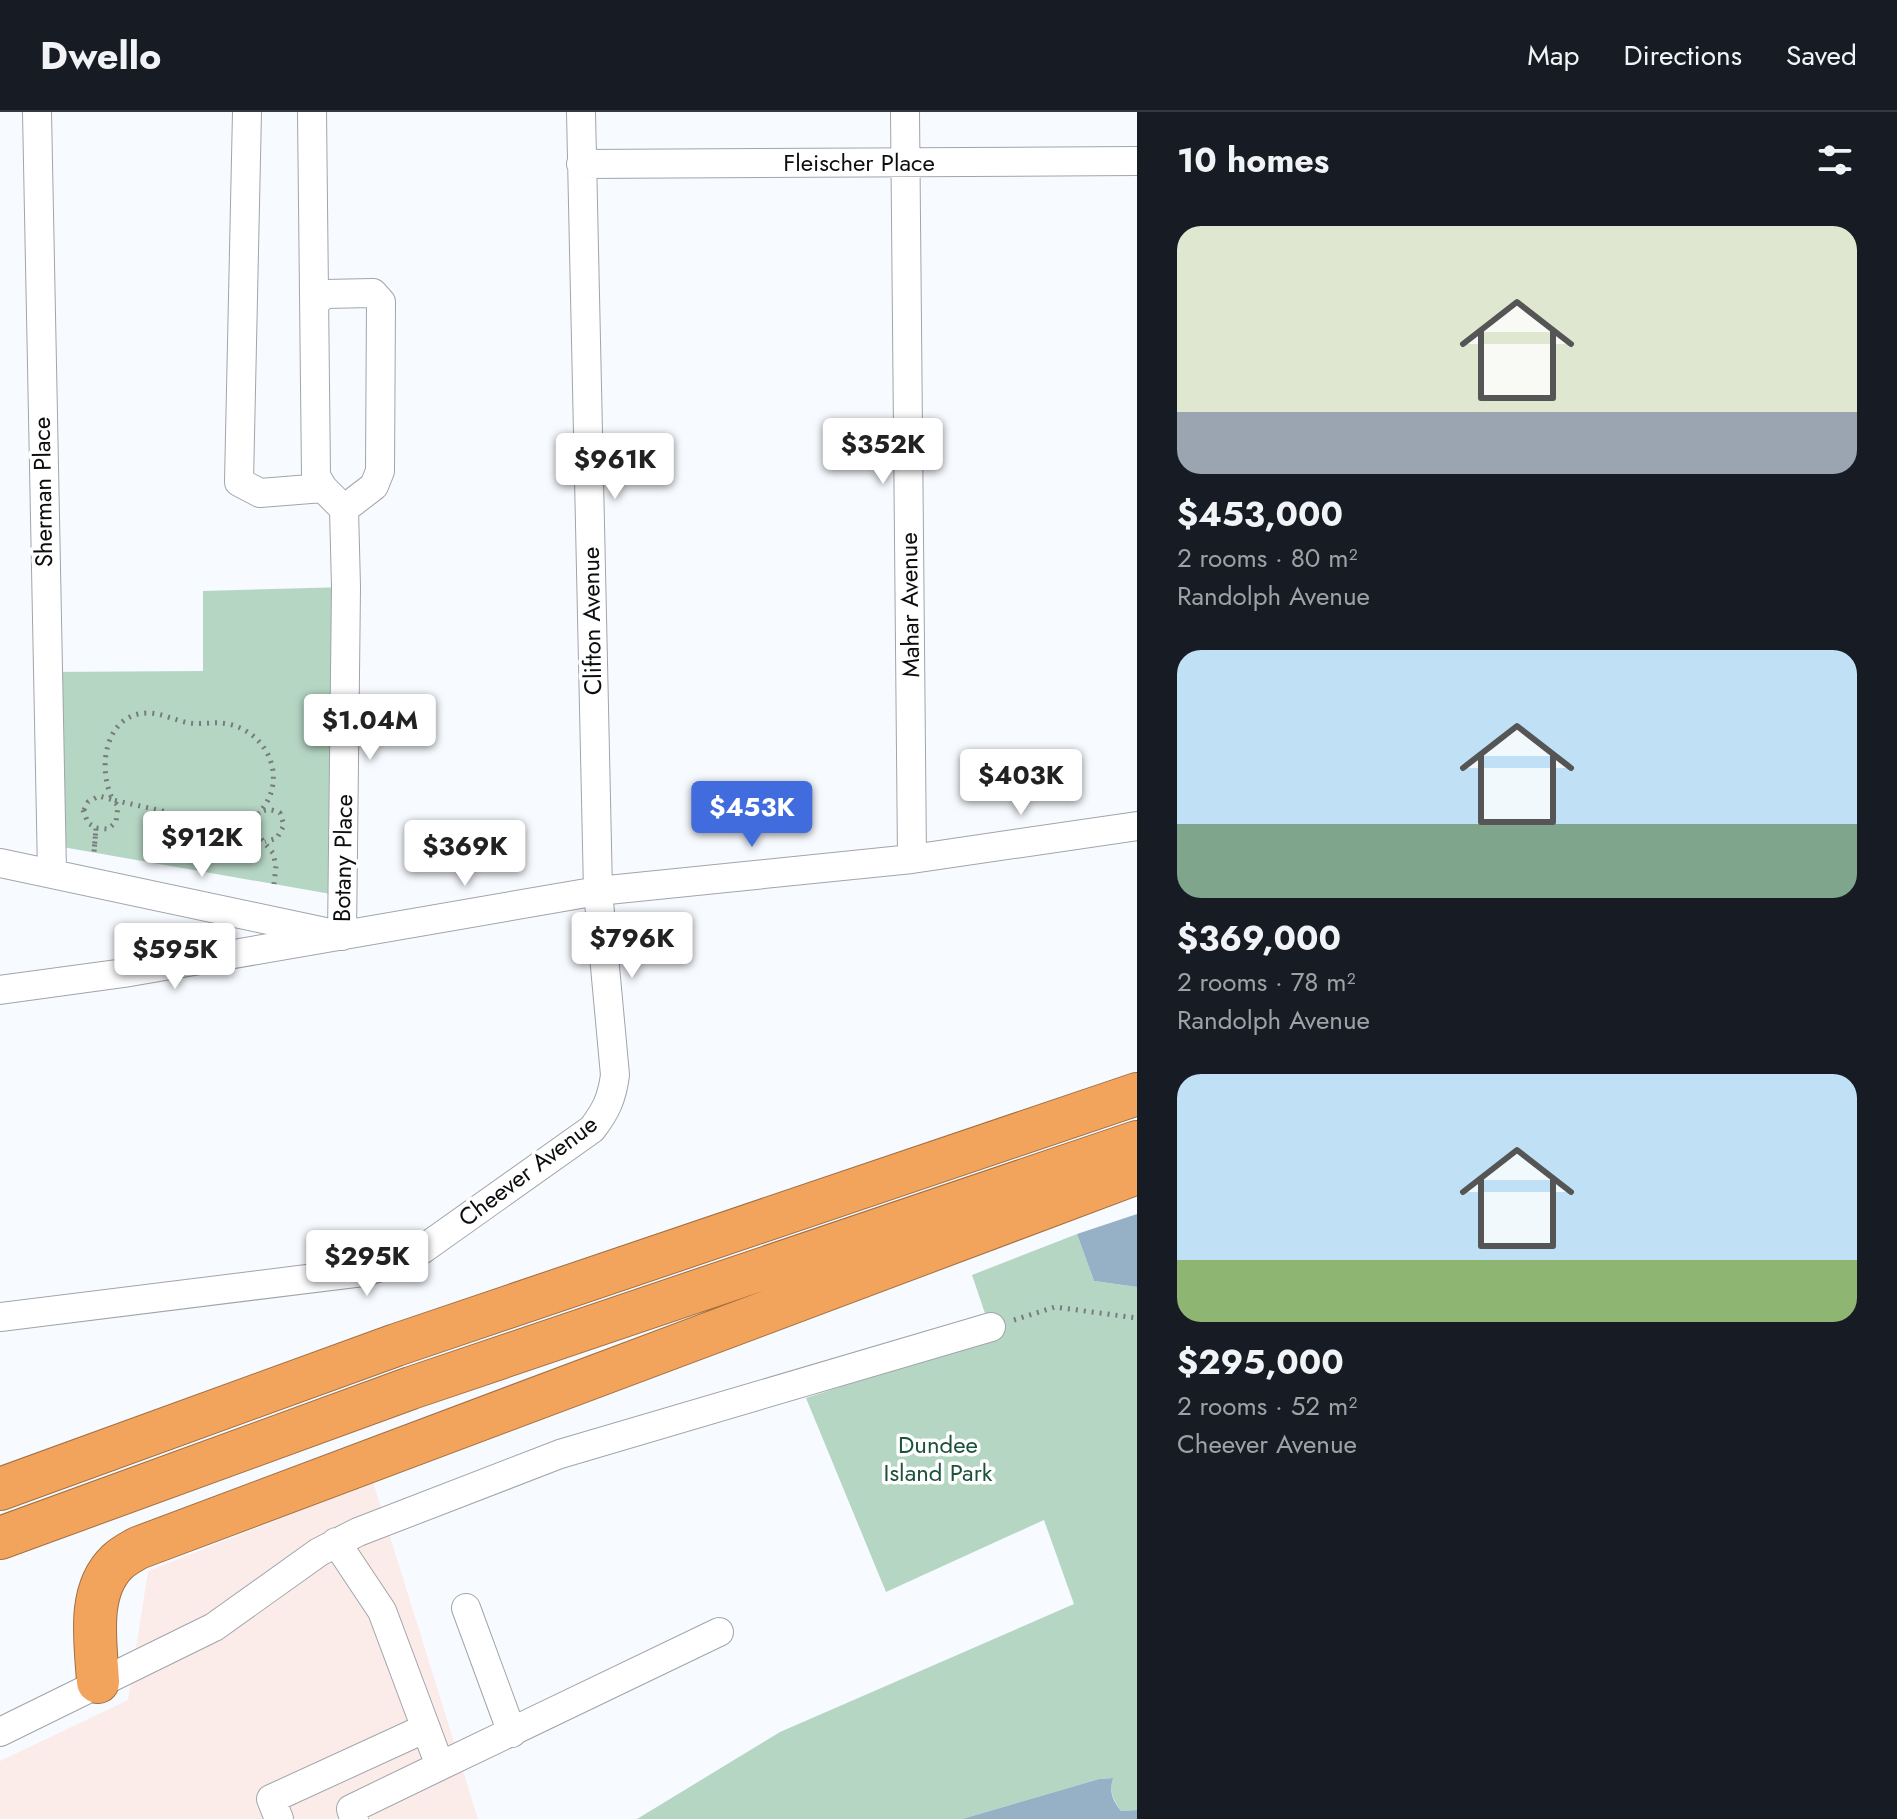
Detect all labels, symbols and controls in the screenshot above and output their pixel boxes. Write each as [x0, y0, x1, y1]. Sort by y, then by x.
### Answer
text: Dwello [40, 28, 162, 83]
text: Map [1527, 35, 1579, 76]
text: Directions [1623, 35, 1742, 76]
text: Saved [1786, 35, 1857, 76]
text: 10 homes [1177, 136, 1329, 185]
icon: filters [1813, 138, 1857, 182]
street label: Fleischer Place [783, 145, 935, 180]
icon: home [1445, 278, 1589, 422]
street label: Sherman Place [24, 416, 61, 568]
pin: $352K [827, 418, 939, 486]
text: $352K [841, 425, 925, 463]
pin: $961K [559, 433, 671, 501]
text: $961K [574, 440, 656, 478]
text: $453,000 [1177, 490, 1343, 539]
street label: Mahar Avenue [891, 532, 928, 678]
text: 2 rooms · 80 m² [1177, 539, 1358, 577]
street label: Clifton Avenue [573, 546, 610, 696]
text: Randolph Avenue [1177, 577, 1370, 615]
pin: $1.04M [305, 694, 435, 762]
text: $1.04M [322, 701, 418, 739]
icon: home [1445, 702, 1589, 846]
pin: $403K [965, 749, 1077, 817]
text: $403K [978, 756, 1064, 794]
pin: $453K [696, 781, 808, 849]
text: $453K [709, 788, 795, 826]
street label: Botany Place [324, 794, 361, 922]
pin: $912K [146, 811, 258, 879]
text: $912K [161, 818, 243, 856]
pin: $369K [409, 820, 521, 888]
text: $369K [422, 827, 508, 865]
pin: $796K [576, 912, 688, 980]
text: $369,000 [1177, 914, 1341, 963]
text: $796K [590, 919, 674, 957]
pin: $595K [119, 923, 231, 991]
text: $595K [132, 930, 218, 968]
text: 2 rooms · 78 m² [1177, 963, 1356, 1001]
text: Randolph Avenue [1177, 1001, 1370, 1039]
street label: Cheever Avenue [451, 1107, 605, 1235]
icon: home [1445, 1126, 1589, 1270]
pin: $295K [311, 1230, 423, 1298]
text: $295K [324, 1237, 410, 1275]
text: $295,000 [1177, 1338, 1344, 1387]
text: 2 rooms · 52 m² [1177, 1387, 1357, 1425]
text: Cheever Avenue [1177, 1425, 1357, 1463]
park label: Dundee Island Park [884, 1427, 993, 1490]

